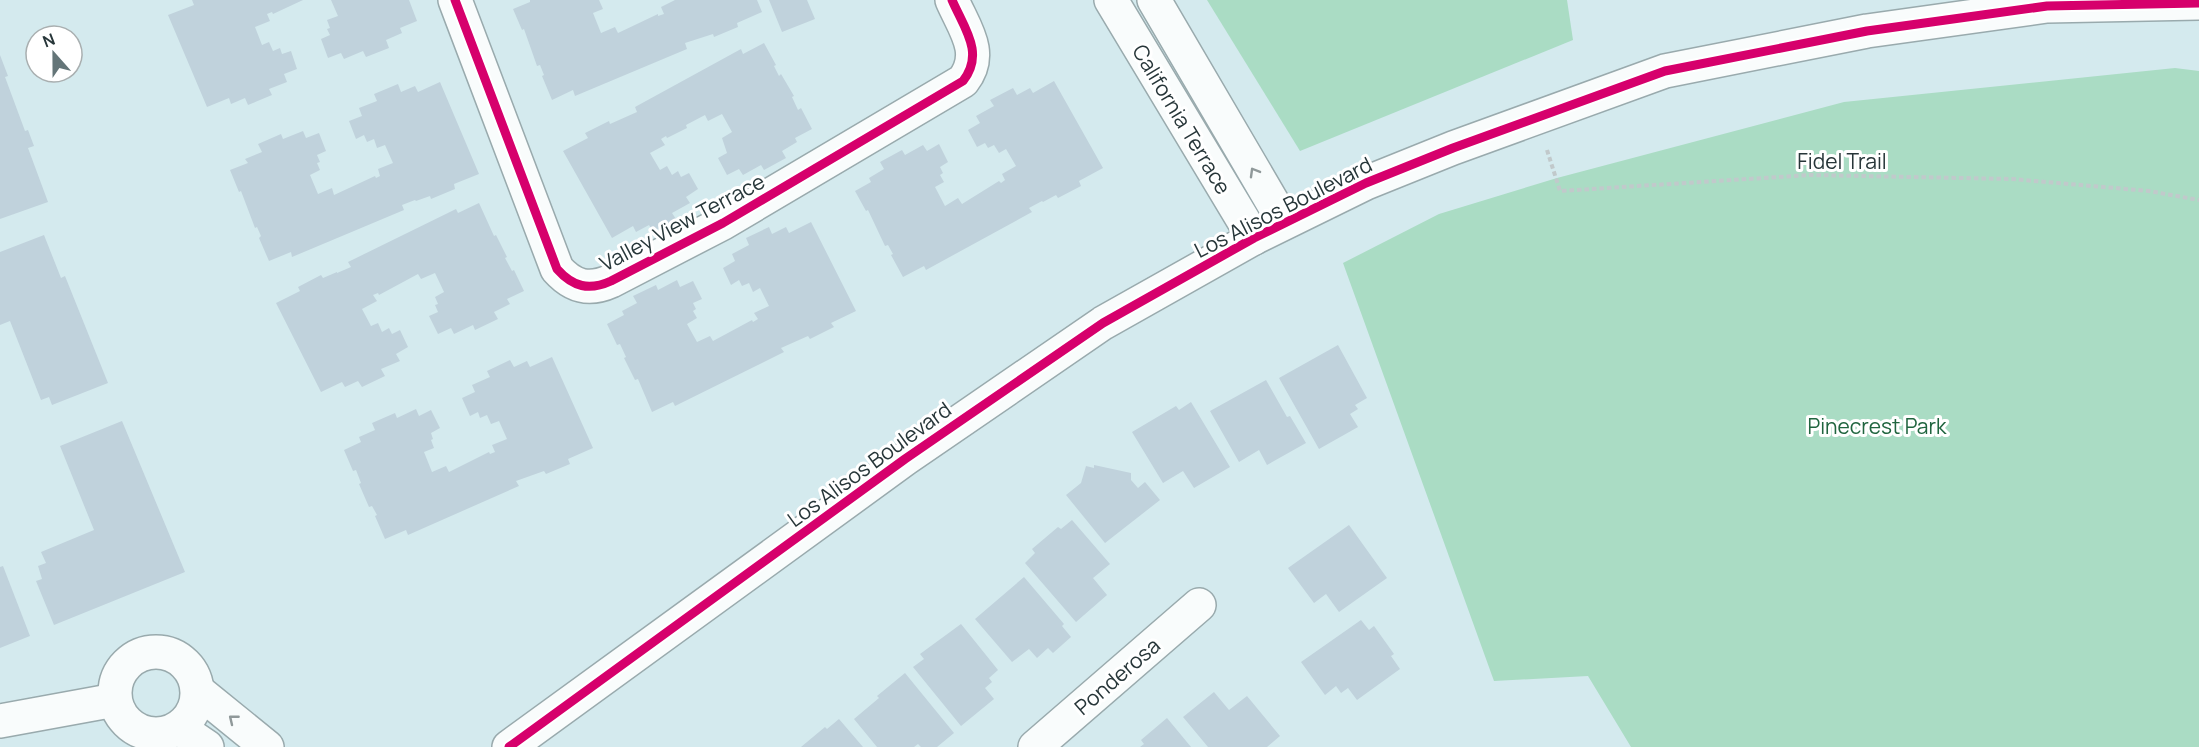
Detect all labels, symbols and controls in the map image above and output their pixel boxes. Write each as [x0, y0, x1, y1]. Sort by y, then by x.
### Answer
north arrow [24, 24, 84, 84]
text: N [39, 28, 58, 52]
street label: California Terrace [1126, 39, 1238, 199]
street label: Fidel Trail [1797, 147, 1887, 175]
street label: Los Alisos Boulevard [1189, 150, 1377, 264]
street label: Valley View Terrace [595, 167, 769, 277]
one-way arrow [1250, 168, 1261, 178]
street label: Los Alisos Boulevard [781, 395, 957, 533]
park label: Pinecrest Park [1807, 412, 1947, 440]
street label: Ponderosa [1068, 631, 1166, 721]
one-way arrow [229, 716, 240, 727]

